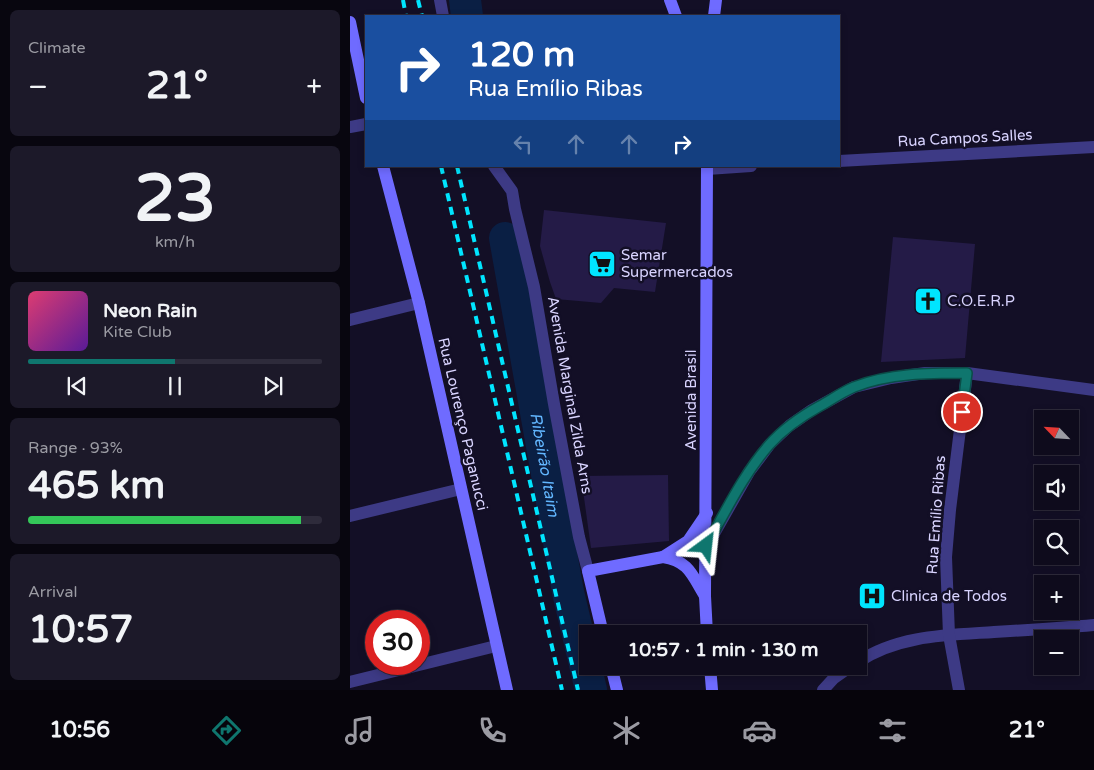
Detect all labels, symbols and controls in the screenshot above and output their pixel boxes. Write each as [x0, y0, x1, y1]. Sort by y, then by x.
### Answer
text: 120 m [468, 34, 575, 76]
icon: right [385, 35, 450, 100]
text: Climate [28, 38, 86, 58]
text: 21° [146, 63, 208, 109]
text: − [28, 70, 48, 104]
text: + [306, 70, 322, 104]
text: Rua Emílio Ribas [468, 76, 643, 102]
street label: Rua Campos Salles [897, 125, 1033, 151]
icon: left [509, 130, 537, 158]
icon: ahead [562, 130, 590, 158]
icon: ahead [615, 130, 643, 158]
icon: right [668, 130, 696, 158]
text: 23 [134, 160, 216, 239]
text: km/h [155, 232, 195, 252]
place label: Semar Supermercados [621, 246, 733, 281]
supermarket icon: Semar Supermercados [587, 249, 617, 279]
church icon: C.O.E.R.P [913, 286, 943, 316]
place label: C.O.E.R.P [947, 292, 1015, 310]
street label: Avenida Marginal Zilda Arns [544, 295, 596, 495]
text: Neon Rain [103, 300, 197, 322]
text: Kite Club [103, 322, 172, 342]
street label: Rua Lourenço Paganucci [434, 336, 492, 512]
street label: Avenida Brasil [682, 350, 700, 450]
icon: previous [63, 372, 91, 400]
icon: pause [161, 372, 189, 400]
icon: next [259, 372, 287, 400]
pin [941, 391, 983, 433]
icon: arrive [948, 398, 976, 426]
north arrow [1034, 410, 1079, 455]
map controls [1034, 410, 1079, 675]
water label: Ribeirão Itaim [525, 411, 563, 519]
text: Range · 93% [28, 438, 123, 458]
street label: Rua Emílio Ribas [923, 455, 949, 575]
text: 465 km [28, 463, 165, 509]
button: sound [1034, 465, 1079, 510]
position arrow [679, 519, 731, 571]
button: search [1034, 520, 1079, 565]
button: + [1034, 575, 1079, 620]
hospital icon: Clinica de Todos [857, 581, 887, 611]
text: Arrival [28, 582, 77, 602]
place label: Clinica de Todos [891, 587, 1007, 605]
text: 10:57 [28, 607, 133, 653]
speed limit sign: 30 [365, 610, 430, 675]
button: − [1034, 630, 1079, 675]
text: 10:57 · 1 min · 130 m [627, 639, 819, 661]
icon: directions [209, 713, 244, 748]
icon: music [342, 713, 377, 748]
icon: phone [475, 713, 510, 748]
icon: climate [609, 713, 644, 748]
icon: car [742, 713, 777, 748]
icon: filters [875, 713, 910, 748]
text: 10:56 [49, 717, 110, 743]
text: 21° [1009, 717, 1045, 743]

